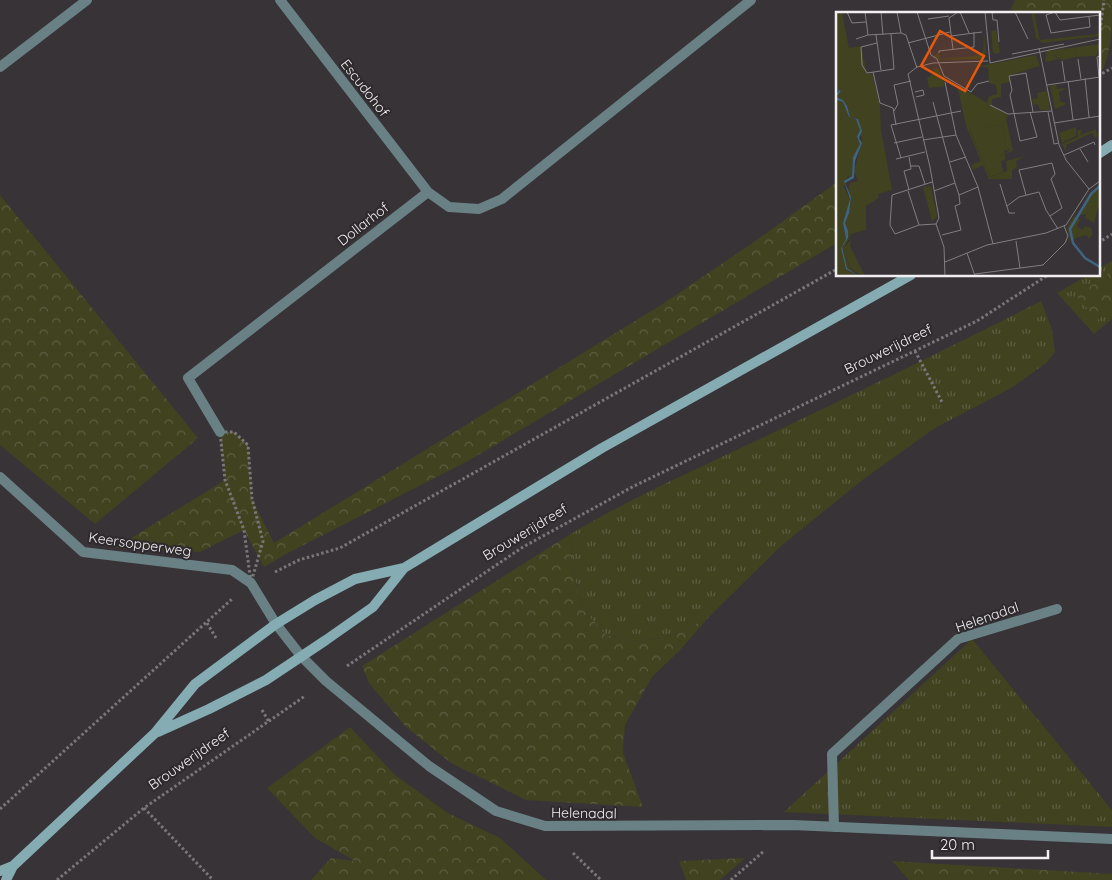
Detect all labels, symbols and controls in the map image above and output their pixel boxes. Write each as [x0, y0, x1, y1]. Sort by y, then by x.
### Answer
inset map [836, 12, 1100, 276]
street label: Escudohof [337, 56, 393, 120]
street label: Dollarhof [334, 198, 392, 250]
street label: Brouwerijdreef [841, 320, 935, 378]
street label: Brouwerijdreef [479, 500, 571, 564]
street label: Keersopperweg [88, 528, 192, 560]
street label: Helenadal [953, 598, 1021, 636]
street label: Brouwerijdreef [145, 724, 233, 794]
street label: Helenadal [551, 803, 617, 823]
scale bar [932, 828, 1048, 860]
text: 20 m [940, 835, 975, 854]

